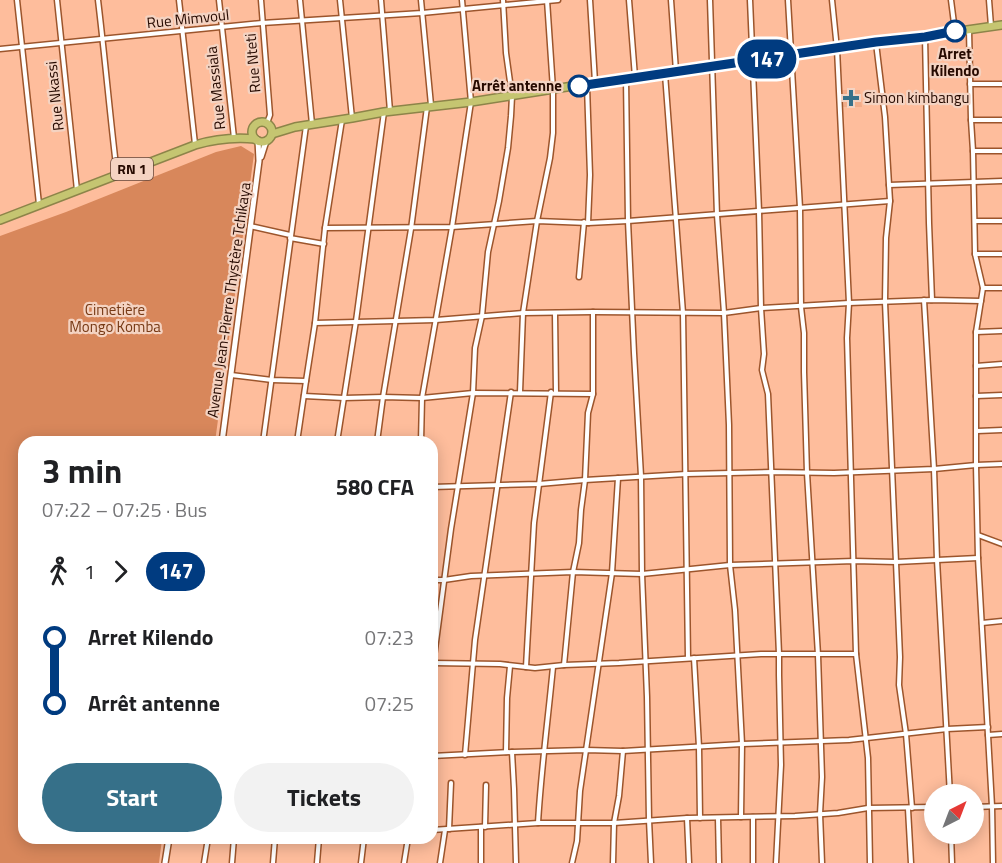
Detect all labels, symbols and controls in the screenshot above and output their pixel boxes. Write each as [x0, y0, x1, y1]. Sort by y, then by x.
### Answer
street label: Rue Mimvoul [146, 3, 230, 34]
marker: Arret Kilendo [944, 20, 966, 42]
street label: Rue Nteti [238, 32, 267, 94]
line badge: 147 [732, 40, 801, 78]
place label: Arret Kilendo [931, 42, 980, 82]
text: 147 [749, 43, 785, 75]
street label: Rue Massiala [200, 45, 231, 131]
street label: Rue Nkassi [39, 60, 70, 132]
place label: Arrêt antenne [472, 74, 562, 97]
marker: Arrêt antenne [568, 75, 590, 97]
place label: Simon kimbangu [864, 86, 969, 109]
marker: Simon kimbangu [842, 89, 860, 107]
road number: RN 1 [111, 158, 153, 180]
street label: Avenue Jean-Pierre Thystère Tchikaya [201, 180, 256, 419]
park label: Cimetière Mongo Komba [69, 298, 161, 338]
text: 3 min [42, 446, 122, 496]
text: 580 CFA [336, 470, 414, 504]
text: 07:22 – 07:25 · Bus [42, 494, 207, 525]
icon: walk [42, 555, 75, 588]
icon: forward [104, 555, 137, 588]
text: 147 [158, 555, 193, 587]
text: 1 [84, 556, 95, 587]
text: Arret Kilendo [88, 620, 214, 654]
text: 07:23 [365, 622, 414, 653]
text: Arrêt antenne [88, 686, 220, 720]
text: 07:25 [365, 688, 414, 719]
button: Start [42, 763, 222, 832]
button: Tickets [234, 763, 414, 832]
north arrow [924, 784, 984, 844]
map controls [924, 784, 984, 844]

